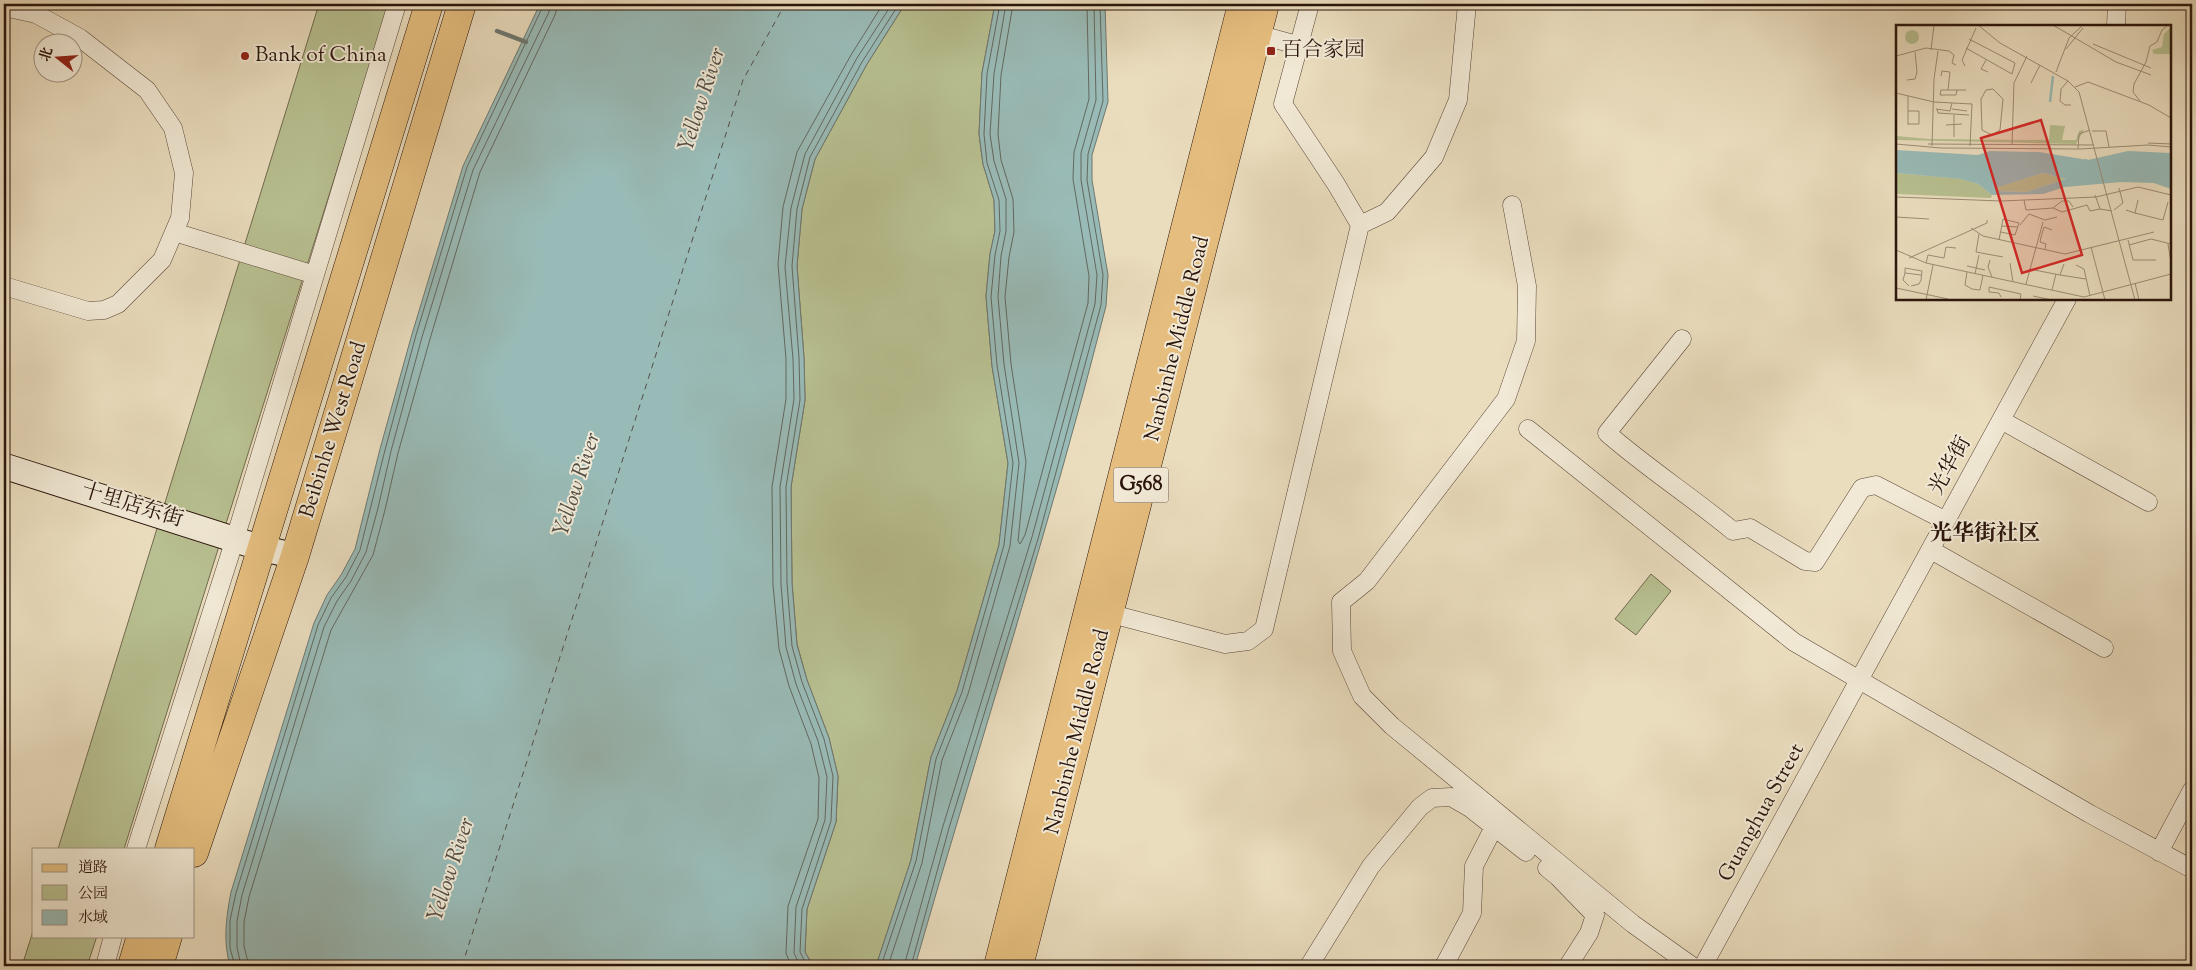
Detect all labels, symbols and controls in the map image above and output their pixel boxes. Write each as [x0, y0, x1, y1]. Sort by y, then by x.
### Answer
inset map [1896, 25, 2171, 300]
north arrow [32, 32, 82, 82]
place label: 百合家园 [1281, 36, 1365, 66]
place label: Bank of China [255, 41, 387, 71]
water label: Yellow River [671, 44, 735, 156]
text: 北 [36, 45, 59, 64]
marker: 百合家园 [1265, 45, 1277, 57]
marker: Bank of China [239, 50, 251, 62]
street label: Nanbinhe Middle Road [1138, 233, 1218, 445]
street label: Beibinhe West Road [293, 338, 375, 522]
water label: Yellow River [546, 429, 610, 541]
street label: 光华街 [1923, 431, 1979, 501]
road number: G568 [1114, 468, 1168, 502]
street label: 十里店东街 [77, 476, 187, 536]
district label: 光华街社区 [1930, 519, 2040, 551]
street label: Nanbinhe Middle Road [1038, 626, 1118, 838]
street label: Guanghua Street [1712, 738, 1812, 888]
water label: Yellow River [420, 814, 484, 926]
legend [32, 848, 195, 938]
text: 道路 [78, 858, 108, 879]
text: 公园 [78, 884, 108, 905]
text: 水域 [78, 908, 108, 929]

